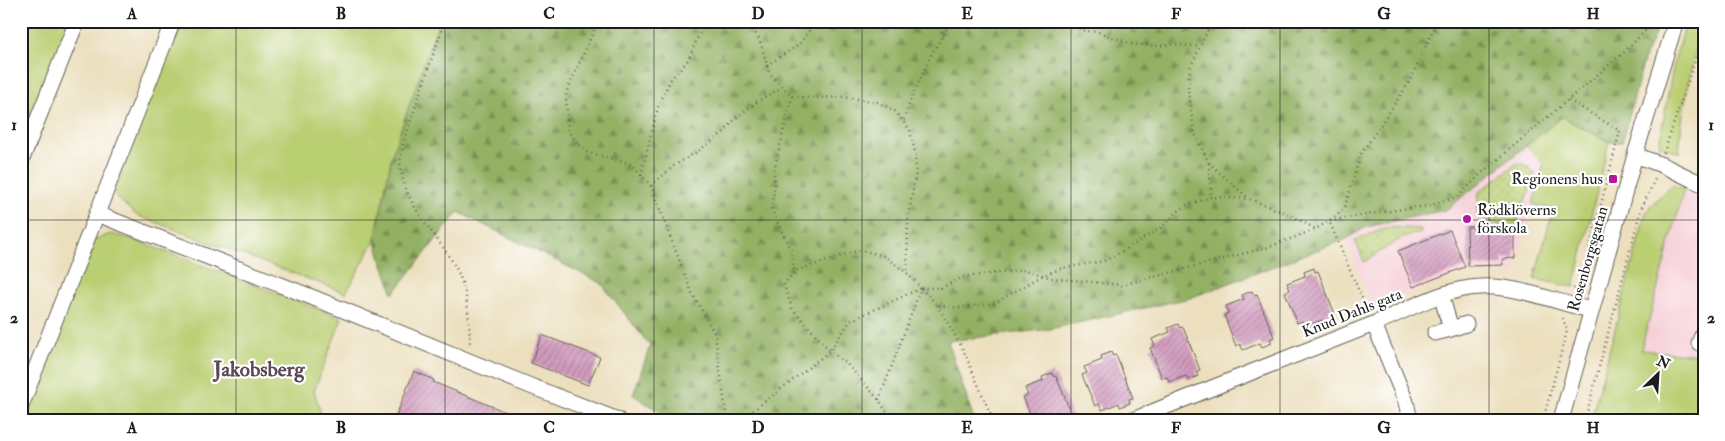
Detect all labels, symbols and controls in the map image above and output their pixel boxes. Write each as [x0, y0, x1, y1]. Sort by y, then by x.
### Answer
text: A [126, 4, 138, 24]
text: B [336, 4, 346, 24]
text: C [543, 4, 555, 24]
text: D [751, 4, 765, 24]
text: E [961, 4, 973, 24]
text: F [1171, 4, 1181, 24]
text: G [1377, 4, 1391, 24]
text: H [1586, 4, 1600, 24]
text: 1 [11, 115, 17, 135]
text: 1 [1708, 115, 1714, 135]
place label: Regionens hus [1511, 169, 1603, 189]
marker: Regionens hus [1607, 173, 1619, 185]
place label: Rödklöverns förskola [1477, 200, 1556, 238]
street label: Rosenborgsgatan [1563, 204, 1613, 314]
marker: Rödklöverns förskola [1461, 213, 1473, 225]
street label: Knud Dahls gata [1299, 284, 1405, 342]
text: 2 [10, 308, 18, 328]
text: 2 [1707, 308, 1715, 328]
north arrow [1632, 348, 1682, 398]
text: N [1653, 352, 1673, 373]
district label: Jakobsberg [212, 356, 305, 383]
text: A [126, 418, 138, 438]
text: B [336, 418, 346, 438]
text: C [543, 418, 555, 438]
text: D [751, 418, 765, 438]
text: E [961, 418, 973, 438]
text: F [1171, 418, 1181, 438]
text: G [1377, 418, 1391, 438]
text: H [1586, 418, 1600, 438]

